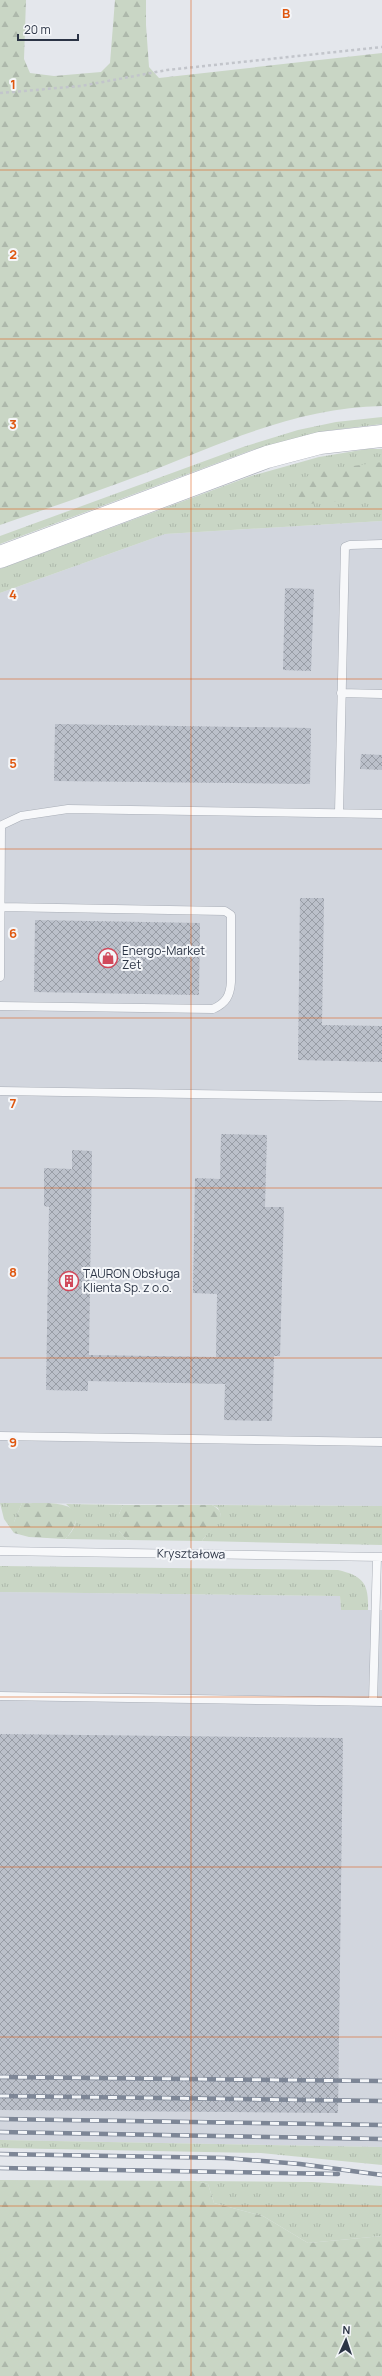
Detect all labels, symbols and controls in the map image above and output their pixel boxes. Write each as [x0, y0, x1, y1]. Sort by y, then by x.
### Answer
text: B [282, 4, 290, 22]
scale bar [18, 16, 78, 42]
text: 20 m [24, 21, 51, 38]
text: 1 [10, 75, 16, 93]
text: 2 [9, 245, 17, 263]
text: 3 [9, 415, 17, 433]
text: 4 [9, 585, 17, 603]
text: 5 [9, 754, 17, 772]
text: 6 [9, 924, 17, 942]
place label: Energo-Market Zet [122, 942, 205, 973]
shop icon: Energo-Market Zet [97, 947, 119, 969]
text: 7 [10, 1094, 17, 1112]
text: 8 [9, 1263, 17, 1281]
place label: TAURON Obsługa Klienta Sp. z o.o. [83, 1265, 180, 1296]
building icon: TAURON Obsługa Klienta Sp. z o.o. [58, 1270, 80, 1292]
text: 9 [9, 1433, 17, 1451]
street label: Kryształowa [157, 1544, 225, 1563]
north arrow [326, 2320, 366, 2360]
text: N [342, 2322, 351, 2337]

